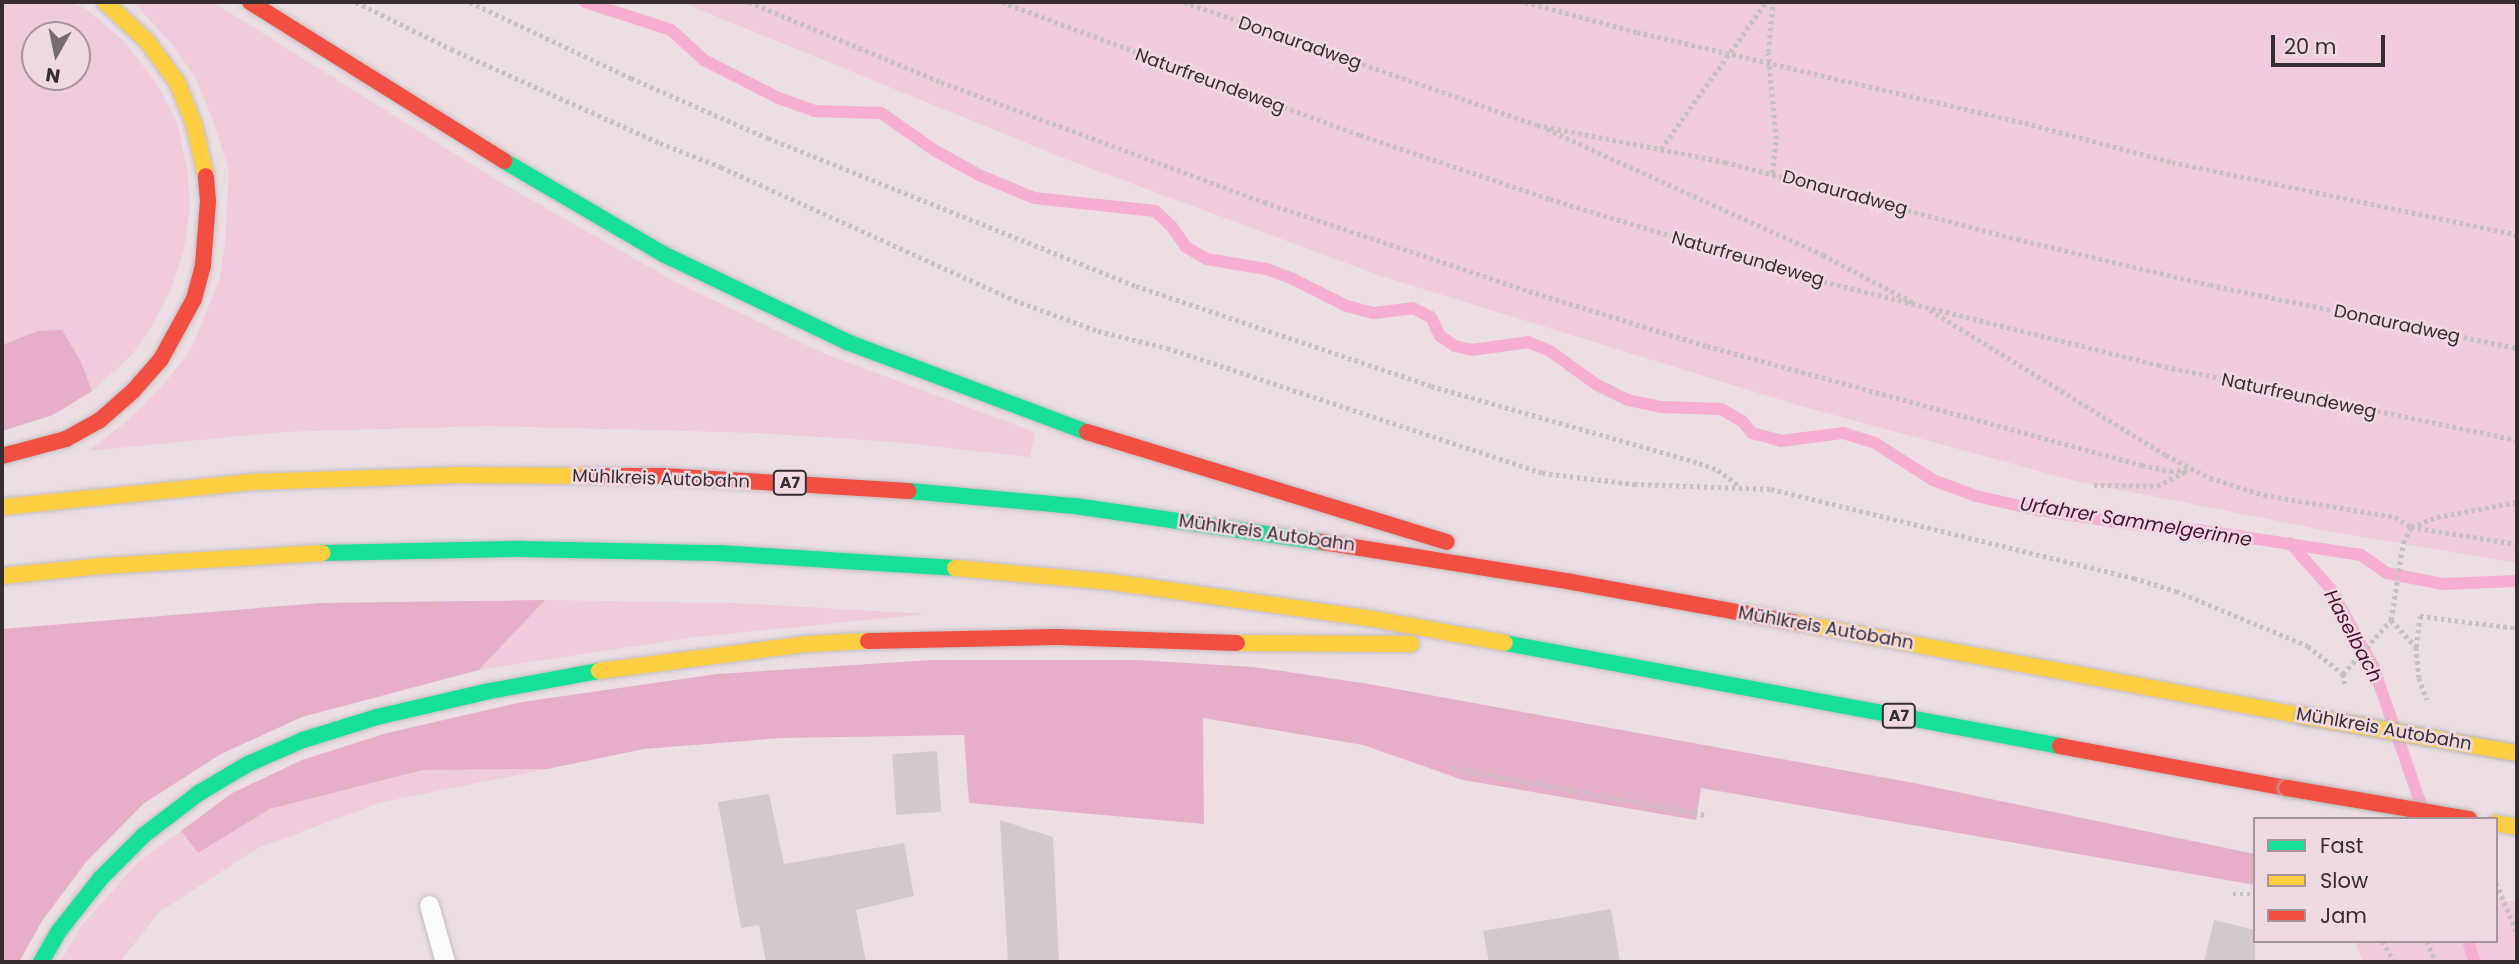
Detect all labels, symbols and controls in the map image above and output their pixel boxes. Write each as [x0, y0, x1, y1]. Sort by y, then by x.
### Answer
street label: Donauradweg [1236, 12, 1364, 74]
north arrow [21, 21, 91, 91]
scale bar [2274, 21, 2388, 65]
text: 20 m [2284, 32, 2337, 61]
street label: Naturfreundeweg [1132, 44, 1288, 118]
text: N [44, 61, 62, 90]
street label: Donauradweg [1780, 166, 1910, 220]
street label: Naturfreundeweg [1669, 227, 1827, 291]
street label: Donauradweg [2332, 300, 2462, 348]
street label: Naturfreundeweg [2220, 369, 2378, 423]
street label: Mühlkreis Autobahn [572, 465, 750, 493]
road number: A7 [772, 470, 808, 496]
water label: Urfahrer Sammelgerinne [2018, 492, 2254, 552]
street label: Mühlkreis Autobahn [1177, 510, 1357, 556]
water label: Haselbach [2319, 586, 2387, 686]
street label: Mühlkreis Autobahn [1737, 602, 1915, 654]
street label: Mühlkreis Autobahn [2295, 703, 2473, 755]
road number: A7 [1882, 704, 1916, 729]
legend [2253, 817, 2498, 943]
text: Fast [2320, 831, 2363, 860]
text: Slow [2320, 866, 2368, 895]
text: Jam [2320, 901, 2367, 930]

